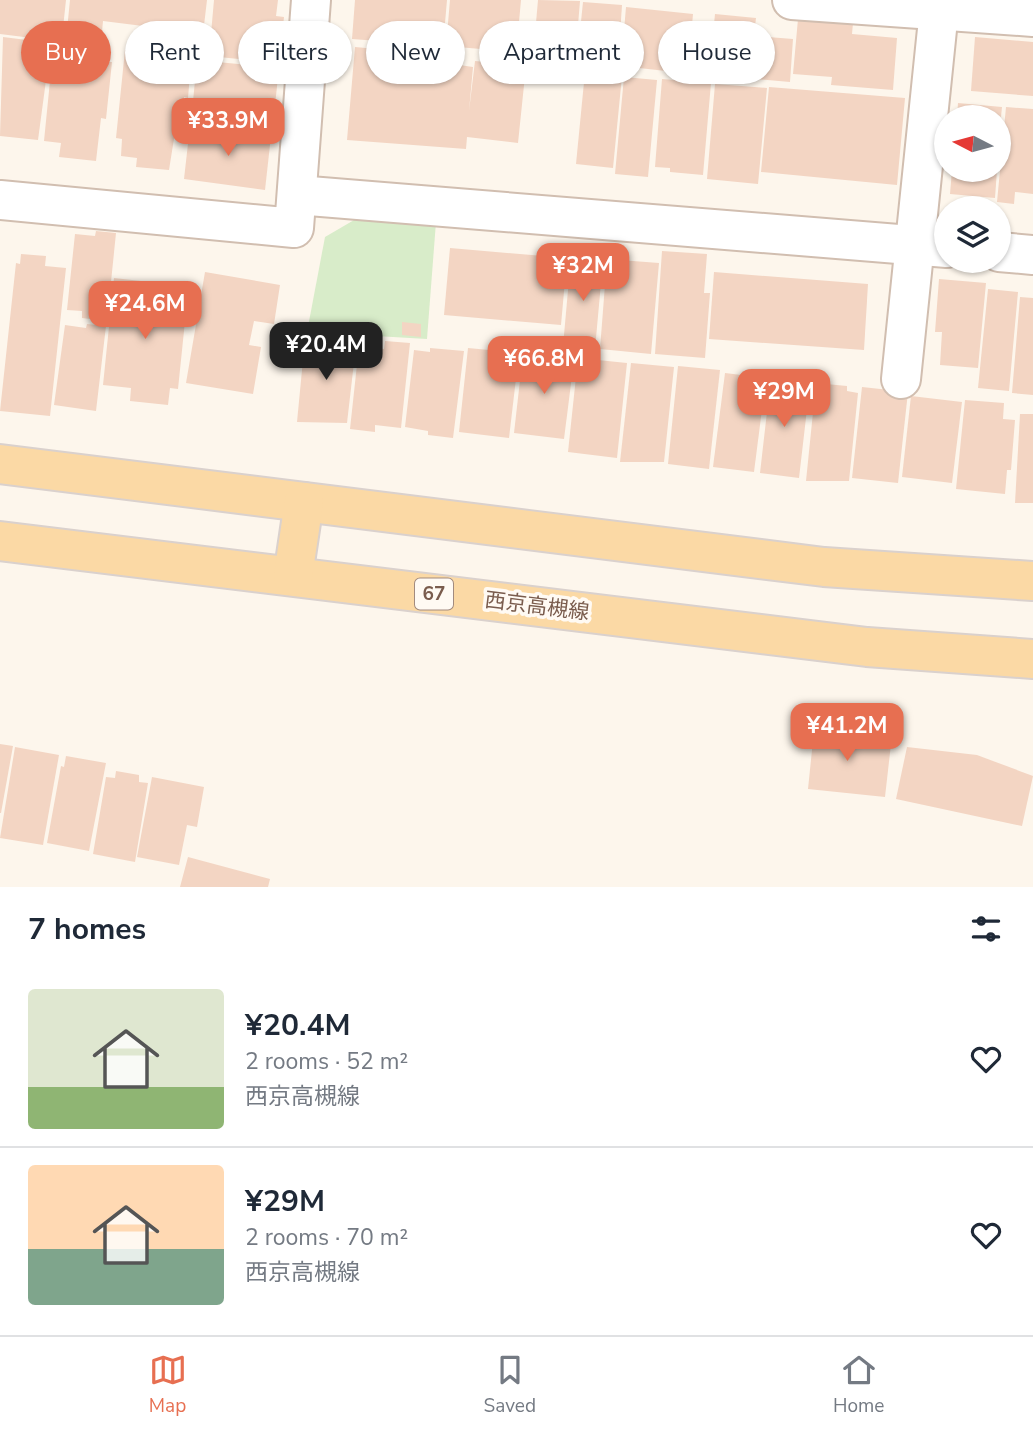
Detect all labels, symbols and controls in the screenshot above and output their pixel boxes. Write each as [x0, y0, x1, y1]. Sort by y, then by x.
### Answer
chip: Buy [21, 21, 111, 84]
chip: Rent [125, 21, 224, 84]
chip: Filters [238, 21, 352, 84]
chip: New [366, 21, 465, 84]
chip: Apartment [479, 21, 644, 84]
chip: House [658, 21, 775, 84]
pin: ¥33.9M [171, 99, 285, 158]
text: ¥33.9M [188, 105, 268, 136]
north arrow [934, 105, 1012, 182]
map controls [934, 105, 1011, 273]
button: layers [934, 196, 1011, 273]
pin: ¥32M [542, 244, 624, 303]
text: ¥32M [552, 250, 614, 281]
pin: ¥24.6M [88, 282, 202, 341]
text: ¥24.6M [105, 288, 185, 319]
pin: ¥20.4M [269, 322, 383, 382]
text: ¥20.4M [286, 329, 366, 360]
pin: ¥66.8M [487, 336, 601, 396]
text: ¥66.8M [504, 343, 584, 374]
pin: ¥29M [743, 370, 825, 429]
text: ¥29M [753, 376, 815, 407]
road number: 67 [415, 579, 453, 610]
street label: 西京高槻線 [483, 586, 591, 626]
pin: ¥41.2M [790, 704, 904, 763]
text: ¥41.2M [807, 710, 887, 741]
text: 7 homes [28, 909, 146, 950]
icon: filters [967, 910, 1005, 948]
text: ¥20.4M [245, 1005, 350, 1046]
icon: home [84, 1017, 168, 1101]
icon: heart [967, 1040, 1005, 1078]
text: 2 rooms · 52 m² [245, 1046, 408, 1077]
text: 西京高槻線 [245, 1081, 360, 1112]
text: ¥29M [245, 1181, 325, 1222]
icon: home [84, 1193, 168, 1277]
icon: heart [967, 1216, 1005, 1254]
text: 2 rooms · 70 m² [245, 1222, 408, 1253]
text: 西京高槻線 [245, 1257, 360, 1288]
tab: Map [149, 1351, 187, 1419]
tab: Saved [484, 1351, 536, 1419]
tab: Home [833, 1351, 884, 1419]

